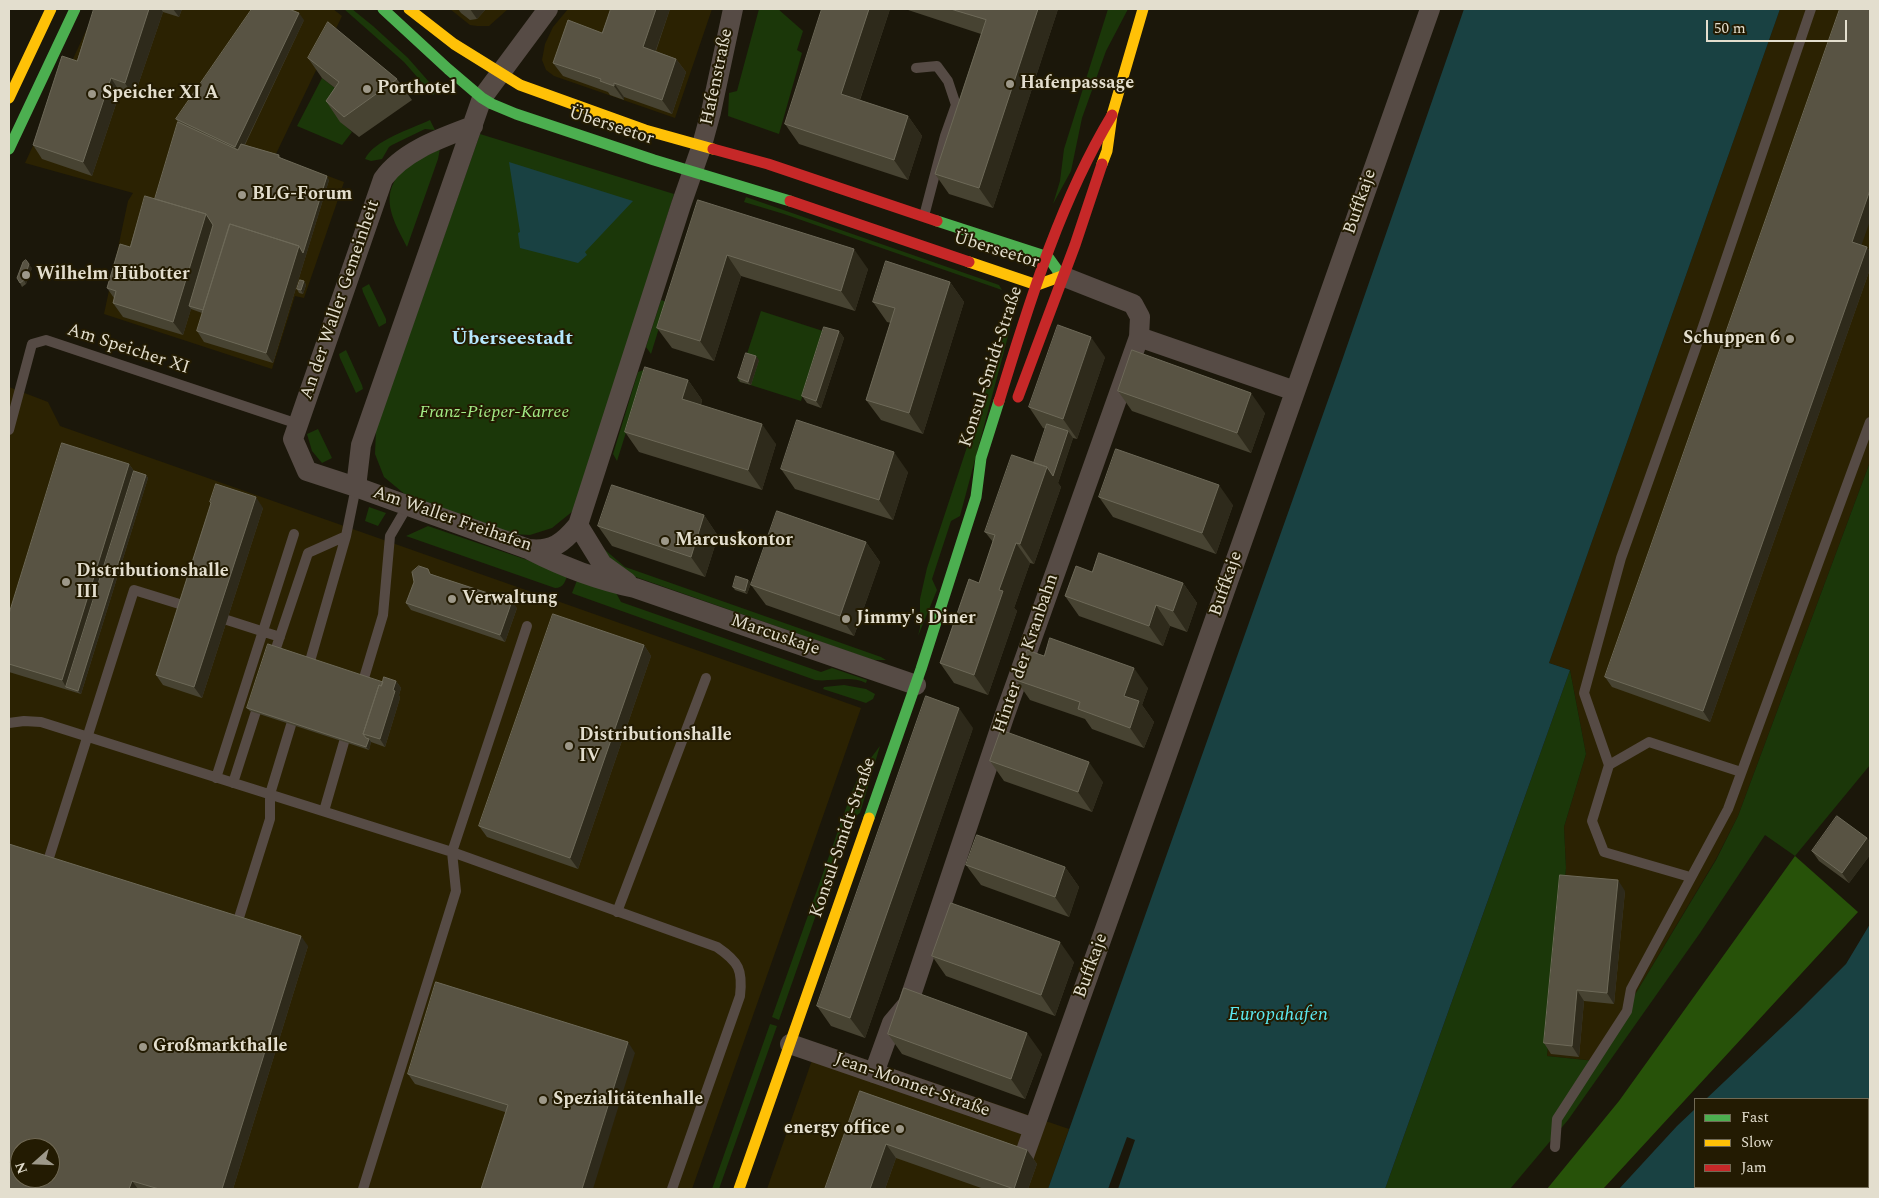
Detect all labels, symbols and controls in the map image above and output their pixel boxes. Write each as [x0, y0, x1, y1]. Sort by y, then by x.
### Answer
scale bar [1709, 10, 1850, 42]
text: 50 m [1714, 17, 1746, 40]
street label: Hafenstraße [697, 27, 739, 127]
place label: Hafenpassage [1020, 73, 1134, 95]
place label: Porthotel [377, 78, 456, 100]
marker: Hafenpassage [1004, 78, 1016, 90]
place label: Speicher XI A [102, 83, 219, 105]
marker: Porthotel [361, 83, 373, 95]
marker: Speicher XI A [86, 88, 98, 100]
street label: Überseetor [565, 103, 657, 151]
street label: Buffkaje [1340, 167, 1382, 237]
place label: BLG-Forum [252, 184, 352, 206]
marker: BLG-Forum [236, 189, 248, 201]
street label: An der Waller Gemeinheit [297, 197, 385, 403]
street label: Überseetor [950, 228, 1042, 274]
place label: Wilhelm Hübotter [36, 264, 190, 286]
marker: Wilhelm Hübotter [20, 269, 32, 281]
street label: Konsul-Smidt-Straße [956, 284, 1028, 450]
street label: Am Speicher XI [64, 320, 192, 380]
district label: Überseestadt [451, 328, 573, 352]
place label: Schuppen 6 [1683, 328, 1780, 350]
marker: Schuppen 6 [1784, 333, 1796, 345]
park label: Franz-Pieper-Karree [419, 402, 569, 424]
street label: Am Waller Freihafen [370, 483, 534, 557]
place label: Marcuskontor [675, 530, 793, 552]
marker: Marcuskontor [659, 535, 671, 547]
street label: Buffkaje [1206, 549, 1248, 619]
place label: Distributionshalle III [76, 561, 229, 604]
street label: Hinter der Kranbahn [990, 572, 1064, 736]
marker: Distributionshalle III [60, 576, 72, 588]
place label: Verwaltung [462, 588, 558, 610]
marker: Verwaltung [446, 593, 458, 605]
place label: Jimmy's Diner [856, 608, 976, 630]
street label: Marcuskaje [728, 611, 822, 661]
marker: Jimmy's Diner [840, 613, 852, 625]
place label: Distributionshalle IV [579, 725, 732, 768]
marker: Distributionshalle IV [563, 740, 575, 752]
street label: Konsul-Smidt-Straße [806, 755, 882, 921]
street label: Buffkaje [1070, 931, 1114, 1001]
water label: Europahafen [1228, 1005, 1328, 1027]
place label: Großmarkthalle [153, 1036, 287, 1058]
marker: Großmarkthalle [137, 1041, 149, 1053]
street label: Jean-Monnet-Straße [831, 1049, 993, 1123]
place label: Spezialitätenhalle [553, 1089, 703, 1111]
marker: Spezialitätenhalle [537, 1094, 549, 1106]
legend [1694, 1098, 1869, 1188]
text: Fast [1741, 1106, 1769, 1129]
place label: energy office [784, 1118, 890, 1140]
marker: energy office [894, 1123, 906, 1135]
text: Slow [1741, 1131, 1773, 1154]
north arrow [10, 1138, 60, 1188]
text: Jam [1741, 1156, 1767, 1179]
text: N [10, 1159, 33, 1177]

